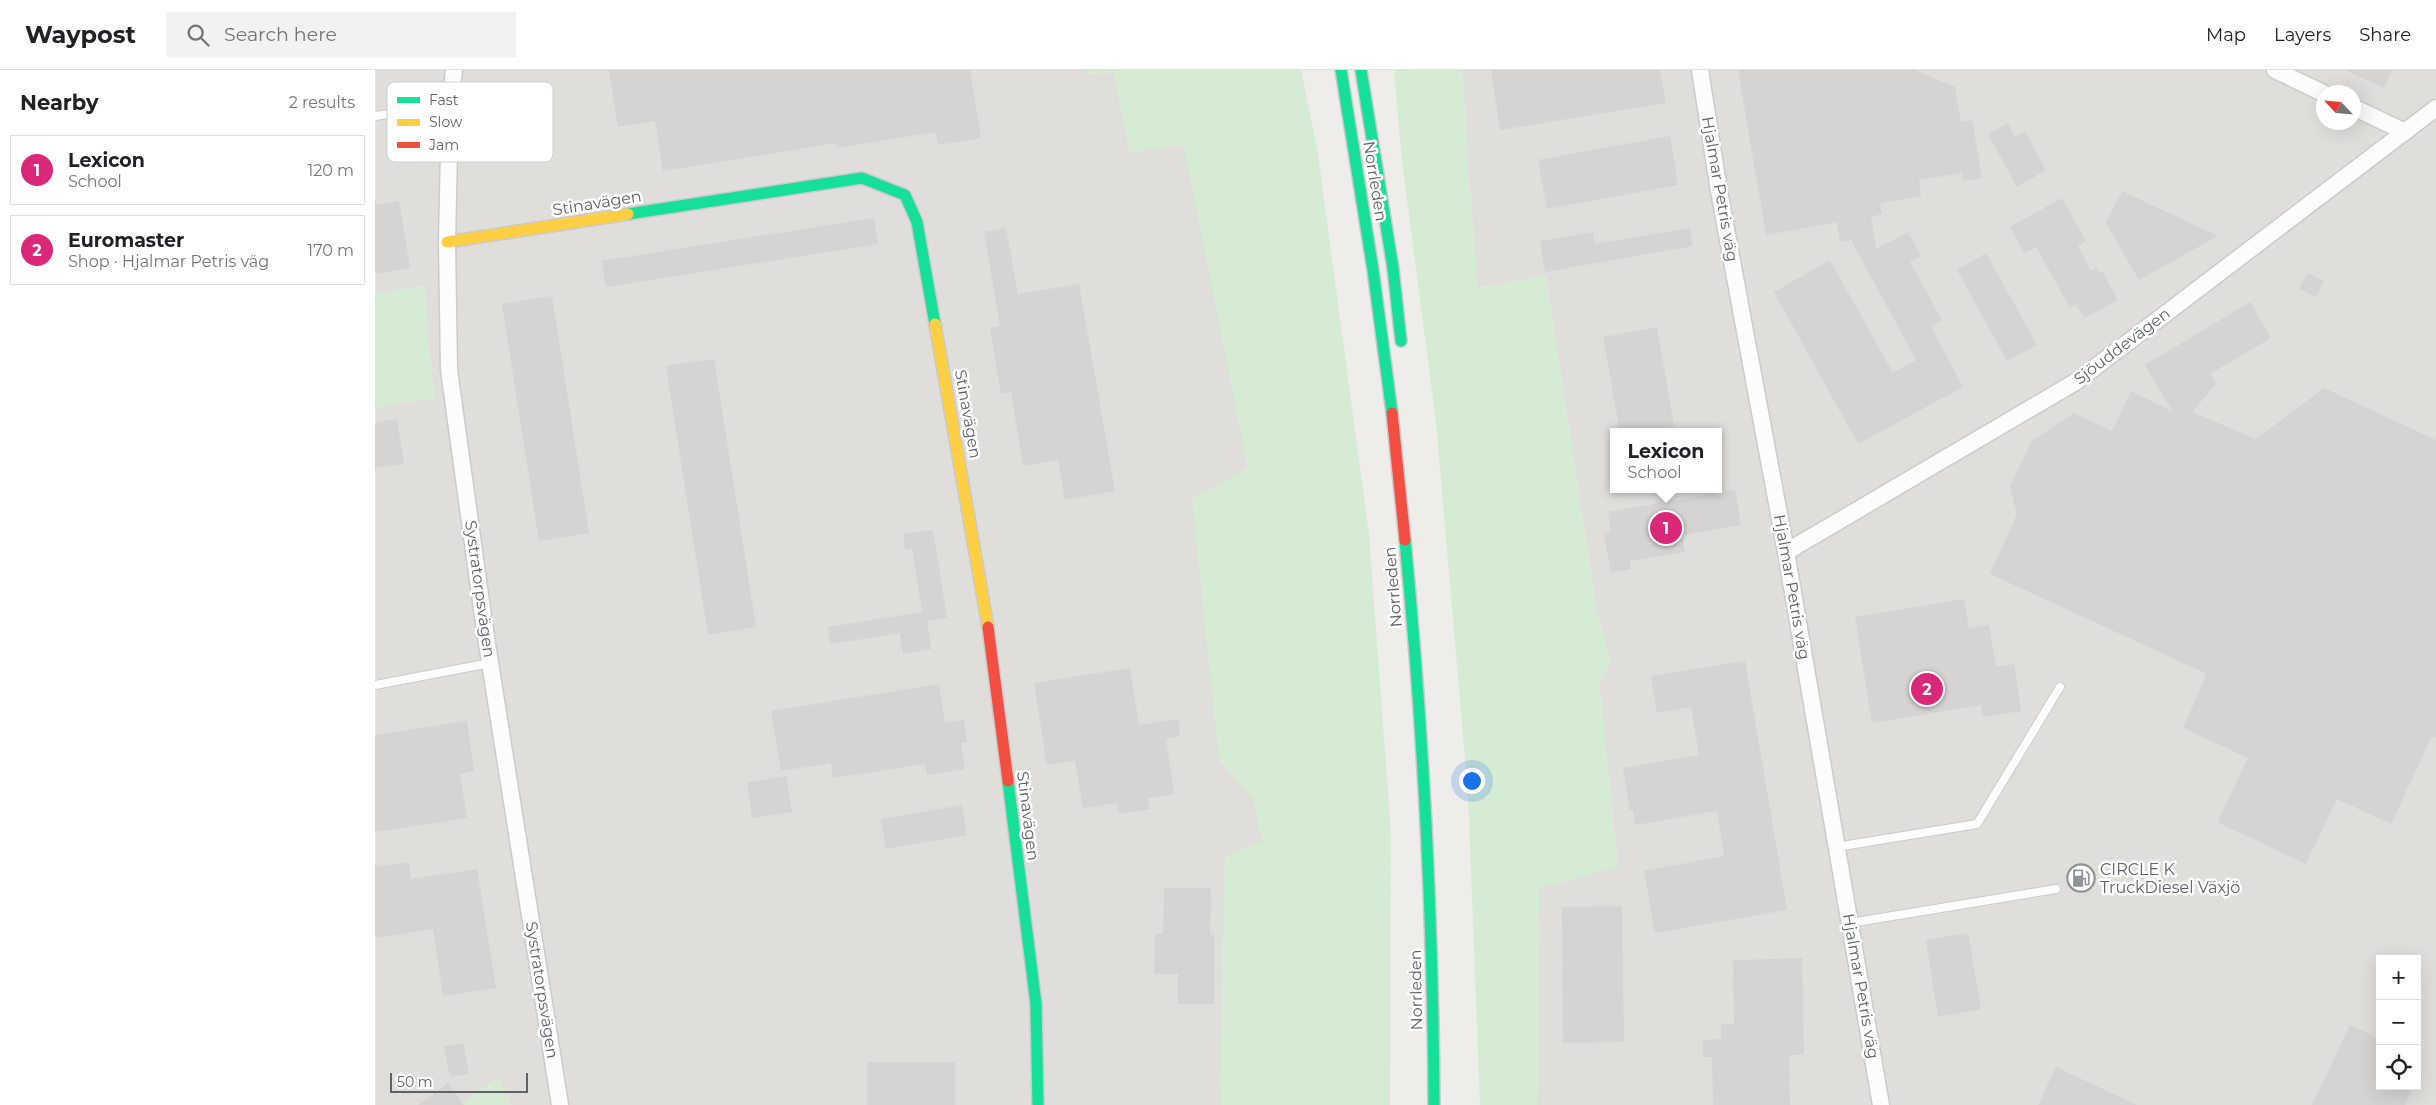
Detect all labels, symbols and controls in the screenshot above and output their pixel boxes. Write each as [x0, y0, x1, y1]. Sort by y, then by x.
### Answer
search box [166, 12, 516, 57]
text: Waypost [25, 20, 136, 49]
icon: search [184, 21, 212, 49]
text: Search here [224, 23, 337, 46]
text: Map [2206, 24, 2246, 46]
text: Layers [2274, 24, 2331, 46]
text: Share [2359, 24, 2411, 46]
legend [387, 82, 553, 162]
north arrow [2316, 85, 2361, 130]
text: Nearby [20, 90, 99, 115]
text: Fast [429, 91, 459, 109]
text: 2 results [289, 93, 355, 112]
text: Slow [429, 113, 463, 131]
street label: Hjalmar Petris väg [1698, 115, 1742, 263]
text: Jam [428, 136, 459, 154]
street label: Norrleden [1359, 140, 1391, 222]
text: Lexicon [68, 149, 145, 172]
text: 1 [34, 161, 40, 180]
text: 120 m [307, 161, 354, 180]
text: School [68, 172, 122, 191]
street label: Stinavägen [551, 187, 643, 219]
text: Euromaster [68, 229, 184, 252]
text: 2 [32, 241, 42, 260]
text: 170 m [307, 241, 354, 260]
text: Shop · Hjalmar Petris väg [68, 252, 269, 271]
street label: Sjöuddevägen [2070, 304, 2174, 388]
street label: Stinavägen [951, 368, 985, 460]
popup [1610, 428, 1722, 493]
text: Lexicon [1628, 440, 1704, 463]
text: School [1628, 463, 1682, 482]
pin: 1 [1650, 509, 1682, 547]
street label: Hjalmar Petris väg [1770, 513, 1814, 661]
street label: Systratorpsvägen [461, 519, 499, 659]
street label: Norrleden [1380, 546, 1406, 628]
pin: 2 [1911, 670, 1943, 708]
your location [1459, 768, 1485, 794]
street label: Stinavägen [1013, 770, 1043, 862]
place label: CIRCLE K TruckDiesel Växjö [2100, 860, 2240, 897]
fuel station icon: CIRCLE K TruckDiesel Växjö [2066, 863, 2096, 893]
street label: Hjalmar Petris väg [1839, 912, 1883, 1060]
street label: Systratorpsvägen [522, 920, 562, 1060]
street label: Norrleden [1406, 949, 1426, 1031]
map controls [2376, 955, 2421, 1090]
button: + [2376, 955, 2421, 1000]
button: − [2376, 1000, 2421, 1045]
button: locate [2376, 1045, 2421, 1090]
scale bar [390, 1070, 527, 1093]
text: 50 m [397, 1073, 433, 1091]

